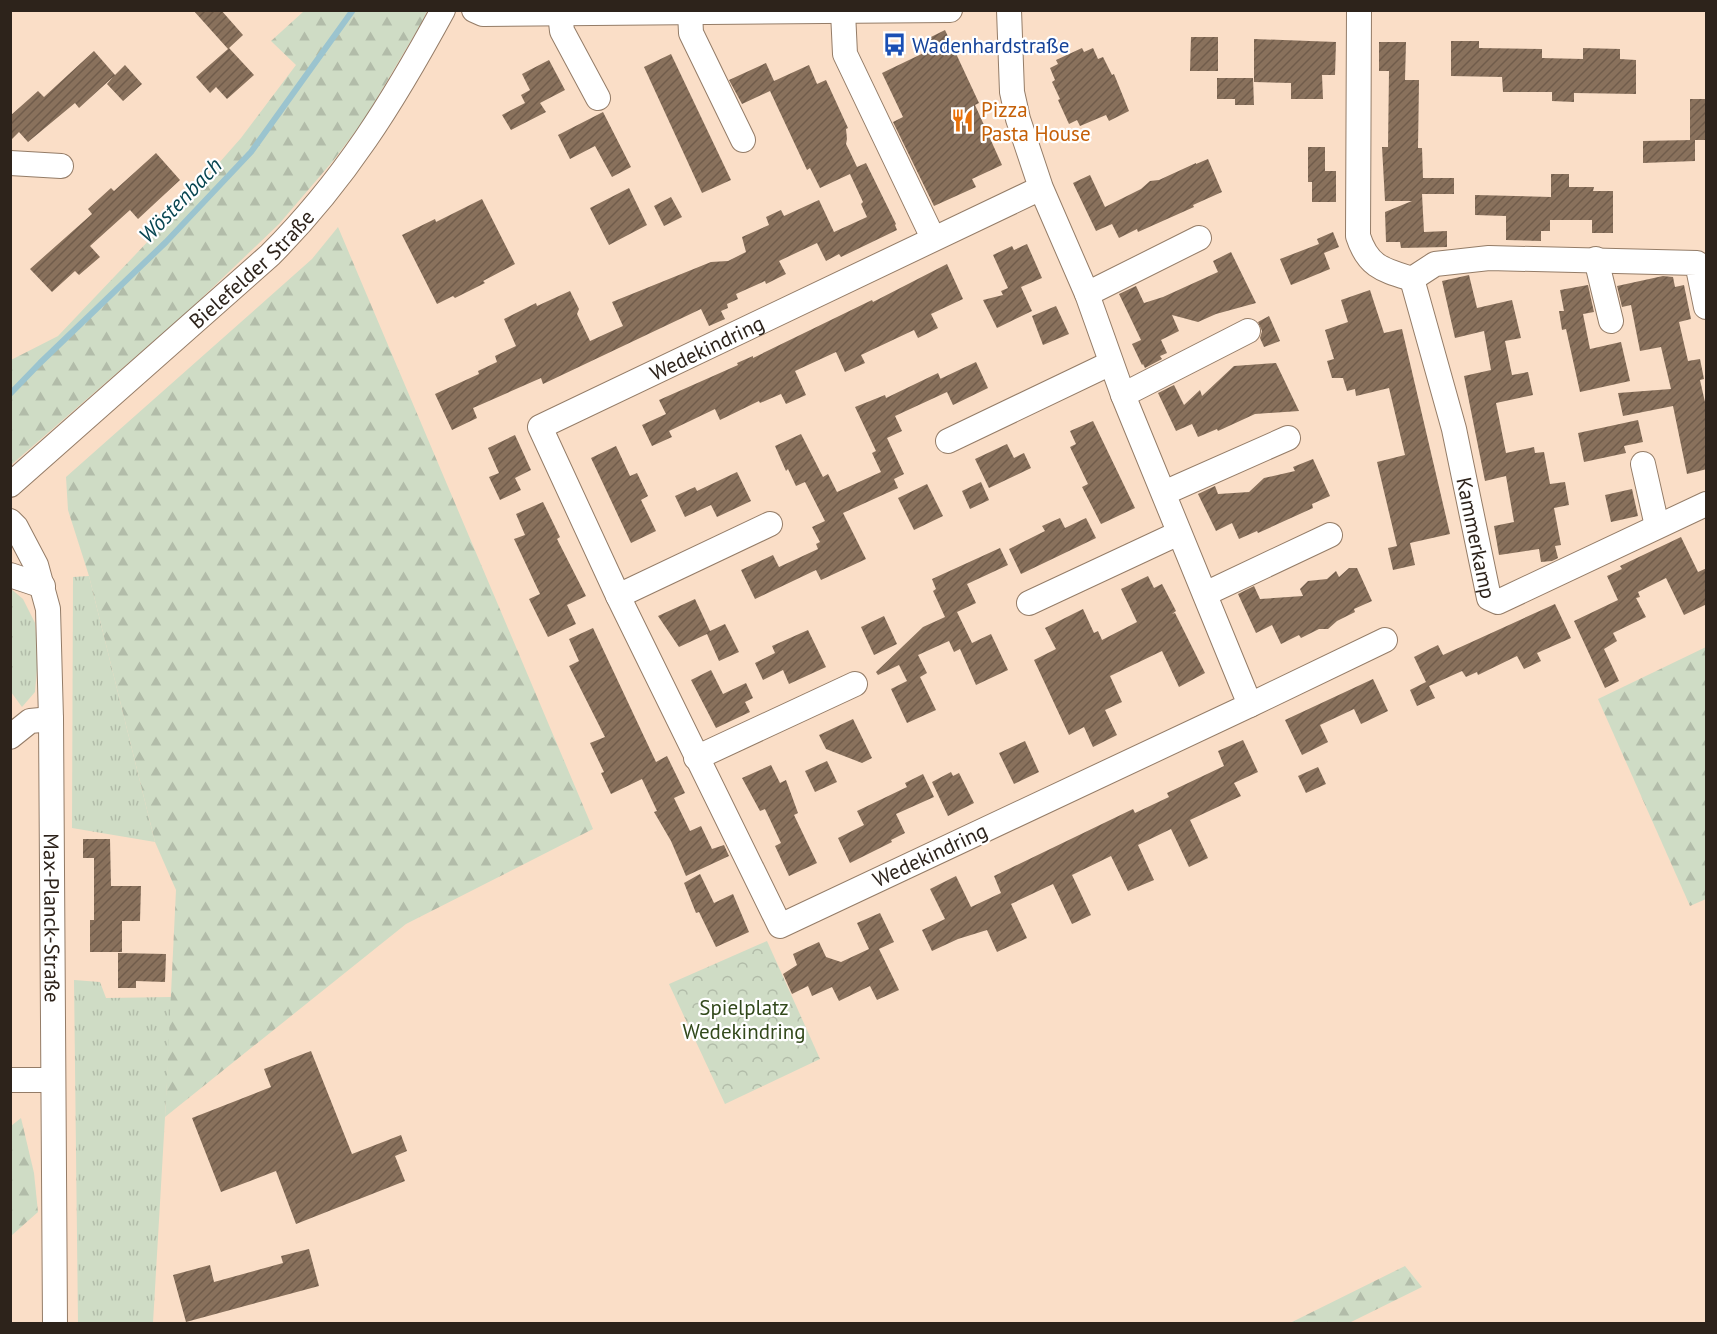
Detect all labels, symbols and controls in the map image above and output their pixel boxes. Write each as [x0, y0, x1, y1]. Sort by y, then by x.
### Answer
bus stop icon: Wadenhardstraße [881, 32, 907, 58]
place label: Wadenhardstraße [912, 32, 1069, 59]
place label: Pizza Pasta House [981, 96, 1091, 147]
restaurant icon: Pizza Pasta House [950, 108, 976, 134]
water label: Wöstenbach [132, 151, 228, 249]
street label: Bielefelder Straße [183, 204, 320, 334]
street label: Wedekindring [645, 309, 768, 386]
street label: Kammerkamp [1451, 475, 1502, 601]
street label: Wedekindring [868, 817, 992, 893]
street label: Max-Planck-Straße [38, 833, 66, 1003]
park label: Spielplatz Wedekindring [682, 994, 806, 1045]

